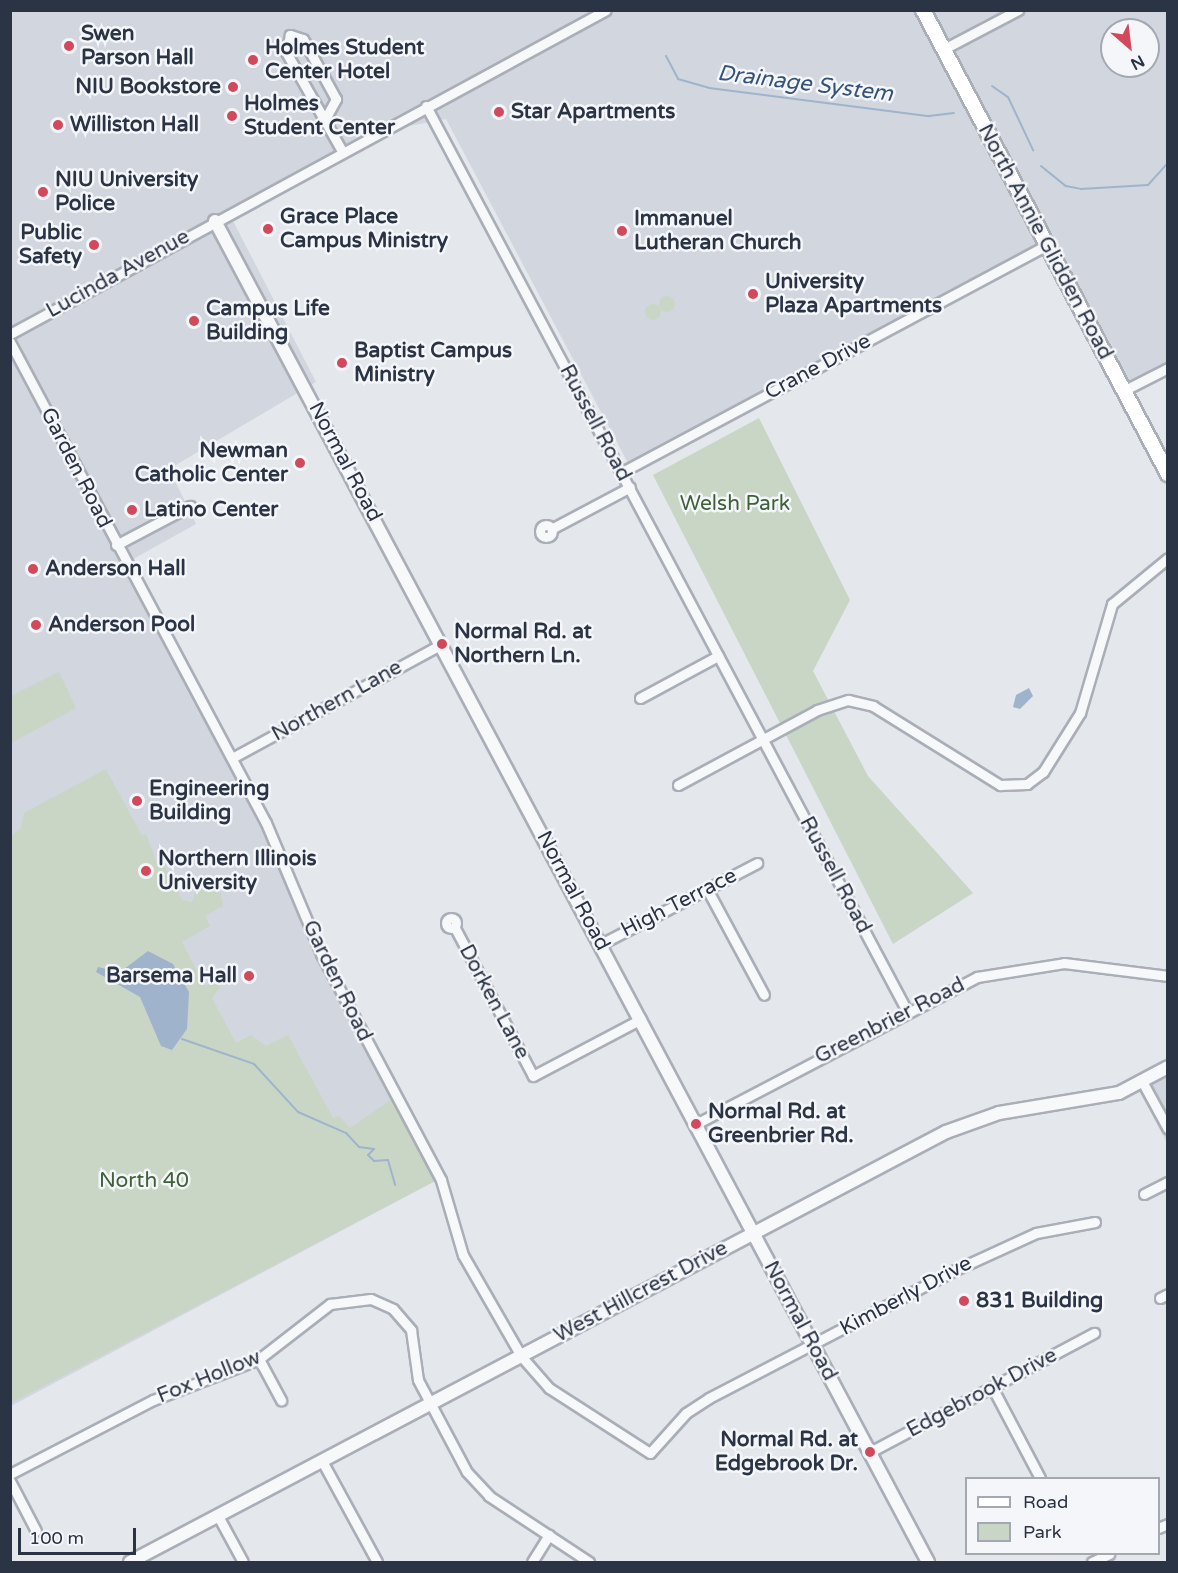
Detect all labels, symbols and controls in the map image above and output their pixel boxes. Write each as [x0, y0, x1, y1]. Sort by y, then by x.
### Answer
north arrow [1100, 18, 1160, 78]
place label: Swen Parson Hall [81, 21, 194, 71]
place label: Holmes Student Center Hotel [265, 35, 424, 85]
marker: Swen Parson Hall [62, 39, 76, 53]
text: N [1127, 50, 1148, 74]
marker: Holmes Student Center Hotel [246, 53, 260, 67]
water label: Drainage System [716, 60, 894, 108]
place label: NIU Bookstore [75, 74, 221, 100]
marker: NIU Bookstore [226, 80, 240, 94]
place label: Holmes Student Center [244, 91, 395, 141]
place label: Star Apartments [511, 99, 675, 125]
marker: Star Apartments [492, 105, 506, 119]
marker: Holmes Student Center [225, 109, 239, 123]
place label: Williston Hall [70, 112, 199, 138]
marker: Williston Hall [51, 118, 65, 132]
street label: North Annie Glidden Road [972, 120, 1118, 364]
place label: NIU University Police [55, 167, 198, 217]
marker: NIU University Police [36, 185, 50, 199]
place label: Grace Place Campus Ministry [280, 204, 448, 254]
place label: Immanuel Lutheran Church [634, 206, 801, 256]
place label: Public Safety [19, 220, 82, 270]
marker: Grace Place Campus Ministry [261, 222, 275, 236]
street label: Lucinda Avenue [42, 224, 194, 324]
marker: Immanuel Lutheran Church [615, 224, 629, 238]
marker: Public Safety [87, 238, 101, 252]
place label: University Plaza Apartments [765, 269, 942, 319]
marker: University Plaza Apartments [746, 287, 760, 301]
place label: Campus Life Building [206, 296, 330, 346]
marker: Campus Life Building [187, 314, 201, 328]
street label: Crane Drive [761, 329, 875, 405]
place label: Baptist Campus Ministry [354, 338, 512, 388]
marker: Baptist Campus Ministry [335, 356, 349, 370]
street label: Russell Road [554, 360, 636, 486]
street label: Normal Road [303, 398, 387, 526]
street label: Garden Road [35, 404, 117, 532]
place label: Newman Catholic Center [135, 438, 288, 488]
marker: Newman Catholic Center [293, 456, 307, 470]
park label: Welsh Park [680, 491, 790, 517]
place label: Latino Center [144, 497, 278, 523]
marker: Latino Center [125, 503, 139, 517]
place label: Anderson Hall [45, 556, 186, 582]
marker: Anderson Hall [26, 562, 40, 576]
place label: Anderson Pool [48, 612, 195, 638]
marker: Anderson Pool [29, 618, 43, 632]
place label: Normal Rd. at Northern Ln. [454, 619, 592, 669]
marker: Normal Rd. at Northern Ln. [435, 637, 449, 651]
street label: Northern Lane [268, 655, 406, 747]
place label: Engineering Building [149, 776, 269, 826]
marker: Engineering Building [130, 794, 144, 808]
street label: Russell Road [794, 812, 876, 938]
street label: Normal Road [531, 827, 615, 955]
place label: Northern Illinois University [158, 846, 317, 896]
street label: High Terrace [617, 863, 741, 943]
marker: Northern Illinois University [139, 864, 153, 878]
street label: Garden Road [297, 916, 377, 1046]
street label: Dorken Lane [453, 940, 535, 1064]
place label: Barsema Hall [106, 963, 237, 989]
marker: Barsema Hall [242, 969, 256, 983]
street label: Greenbrier Road [811, 972, 969, 1070]
place label: Normal Rd. at Greenbrier Rd. [708, 1099, 854, 1149]
marker: Normal Rd. at Greenbrier Rd. [689, 1117, 703, 1131]
park label: North 40 [99, 1168, 189, 1194]
street label: West Hillcrest Drive [550, 1236, 732, 1348]
street label: Kimberly Drive [836, 1251, 976, 1341]
street label: Normal Road [758, 1257, 842, 1385]
place label: 831 Building [976, 1288, 1103, 1314]
marker: 831 Building [957, 1294, 971, 1308]
street label: Edgebrook Drive [903, 1343, 1061, 1443]
street label: Fox Hollow [154, 1345, 264, 1409]
place label: Normal Rd. at Edgebrook Dr. [715, 1427, 858, 1477]
marker: Normal Rd. at Edgebrook Dr. [863, 1445, 877, 1459]
legend [965, 1477, 1160, 1555]
text: Road [1023, 1491, 1068, 1513]
scale bar [21, 1516, 140, 1554]
text: Park [1023, 1521, 1061, 1543]
text: 100 m [29, 1527, 84, 1549]

